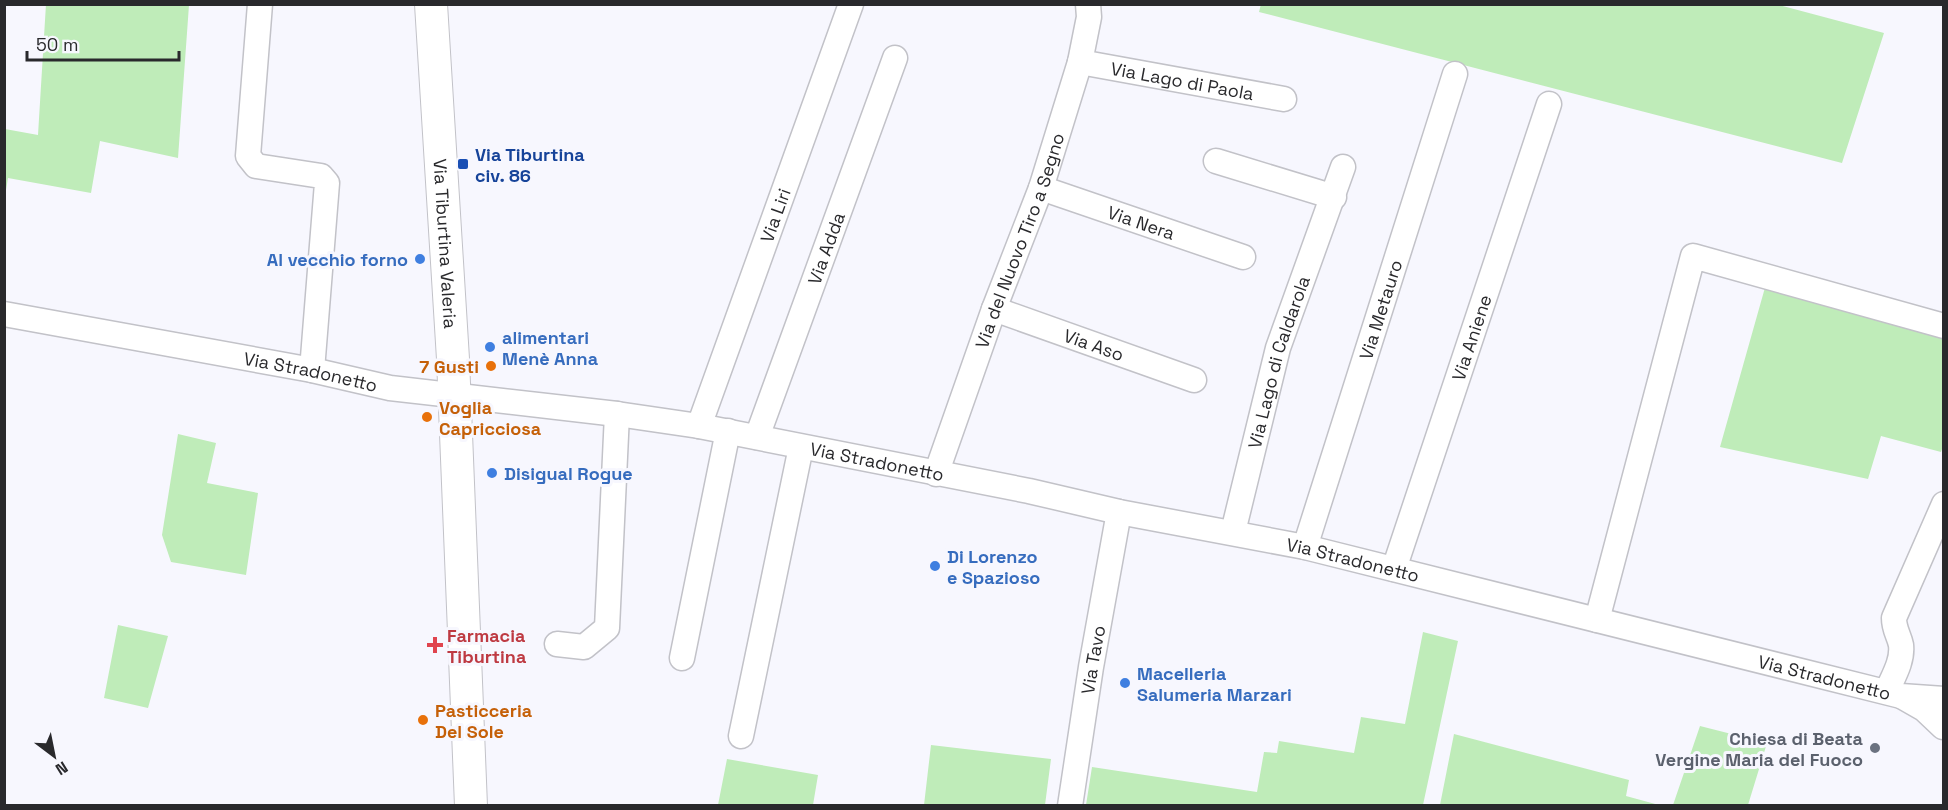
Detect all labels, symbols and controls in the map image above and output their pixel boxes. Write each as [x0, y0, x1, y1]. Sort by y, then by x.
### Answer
scale bar [27, 24, 178, 62]
text: 50 m [36, 33, 78, 56]
street label: Via Lago di Paola [1109, 56, 1256, 105]
street label: Via del Nuovo Tiro a Segno [970, 130, 1069, 351]
place label: Via Tiburtina civ. 86 [475, 143, 585, 187]
marker: Via Tiburtina civ. 86 [456, 157, 470, 171]
street label: Via Tiburtina Valeria [429, 158, 463, 329]
street label: Via Liri [755, 185, 795, 246]
street label: Via Nera [1104, 200, 1178, 244]
street label: Via Adda [802, 209, 849, 287]
place label: Al vecchio forno [267, 248, 408, 271]
marker: Al vecchio forno [413, 252, 427, 266]
street label: Via Metauro [1354, 257, 1407, 362]
street label: Via Lago di Caldarola [1242, 272, 1315, 451]
street label: Via Aniene [1446, 291, 1496, 384]
street label: Via Aso [1061, 323, 1127, 366]
place label: alimentari Menè Anna [502, 326, 599, 370]
marker: alimentari Menè Anna [483, 340, 497, 354]
street label: Via Stradonetto [242, 346, 380, 396]
place label: 7 Gusti [419, 355, 479, 378]
marker: 7 Gusti [484, 359, 498, 373]
place label: Voglia Capricciosa [439, 396, 542, 440]
marker: Voglia Capricciosa [420, 410, 434, 424]
street label: Via Stradonetto [808, 437, 946, 486]
place label: Disigual Rogue [504, 462, 633, 485]
marker: Disigual Rogue [485, 466, 499, 480]
street label: Via Stradonetto [1285, 532, 1422, 587]
place label: Di Lorenzo e Spazioso [947, 545, 1040, 589]
marker: Di Lorenzo e Spazioso [928, 559, 942, 573]
street label: Via Tavo [1076, 623, 1110, 696]
place label: Farmacia Tiburtina [447, 624, 527, 668]
marker: Farmacia Tiburtina [428, 638, 442, 652]
street label: Via Stradonetto [1756, 649, 1893, 705]
place label: Macelleria Salumeria Marzari [1137, 662, 1292, 706]
marker: Macelleria Salumeria Marzari [1118, 676, 1132, 690]
place label: Pasticceria Del Sole [435, 699, 533, 743]
marker: Pasticceria Del Sole [416, 713, 430, 727]
north arrow [24, 726, 84, 786]
place label: Chiesa di Beata Vergine Maria del Fuoco [1655, 727, 1864, 771]
marker: Chiesa di Beata Vergine Maria del Fuoco [1868, 741, 1882, 755]
text: N [52, 757, 72, 780]

